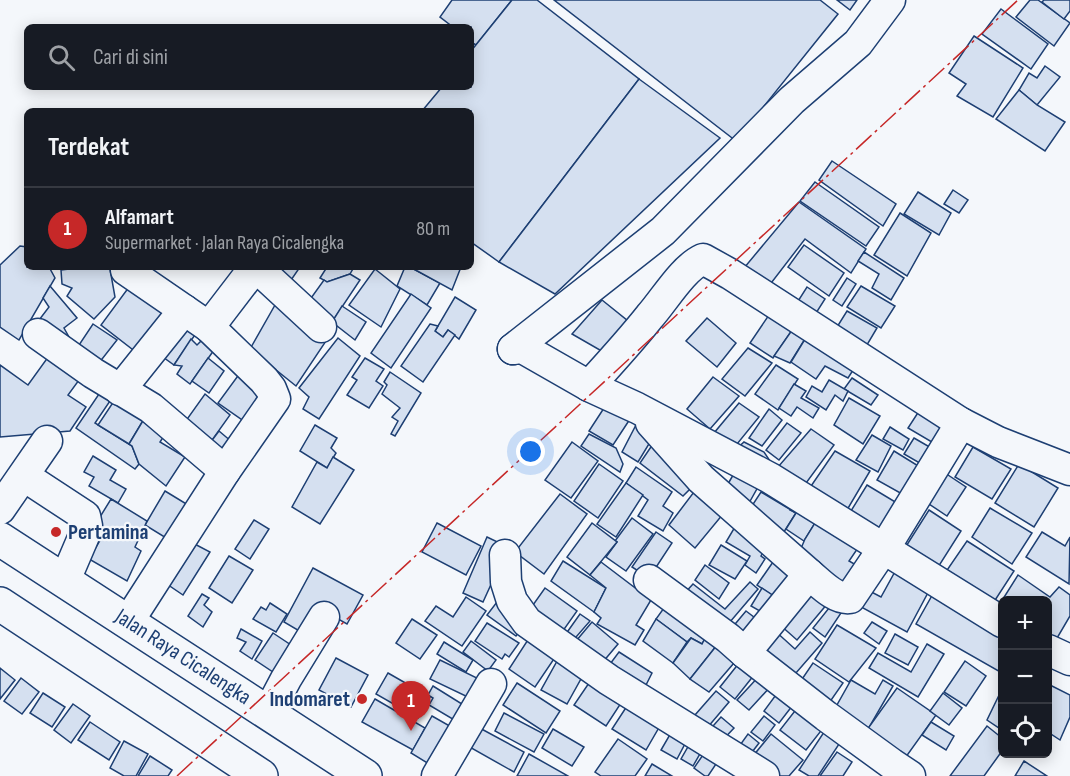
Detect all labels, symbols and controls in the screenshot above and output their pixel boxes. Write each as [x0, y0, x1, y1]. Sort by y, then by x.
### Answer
search box [24, 24, 474, 90]
icon: search [45, 41, 78, 74]
text: Cari di sini [93, 44, 168, 71]
text: Terdekat [48, 132, 129, 163]
text: Alfamart [105, 204, 174, 231]
text: 1 [64, 217, 71, 241]
text: 80 m [416, 217, 450, 241]
text: Supermarket · Jalan Raya Cicalengka [105, 231, 344, 255]
your location [516, 437, 545, 466]
place label: Pertamina [68, 519, 149, 546]
marker: Pertamina [49, 525, 63, 539]
map controls [998, 596, 1052, 758]
button: + [998, 596, 1052, 650]
street label: Jalan Raya Cicalengka [109, 603, 256, 711]
button: − [998, 650, 1052, 704]
pin: 1 [392, 682, 430, 731]
place label: Indomaret [269, 686, 350, 713]
marker: Indomaret [355, 692, 369, 706]
button: locate [998, 704, 1052, 758]

